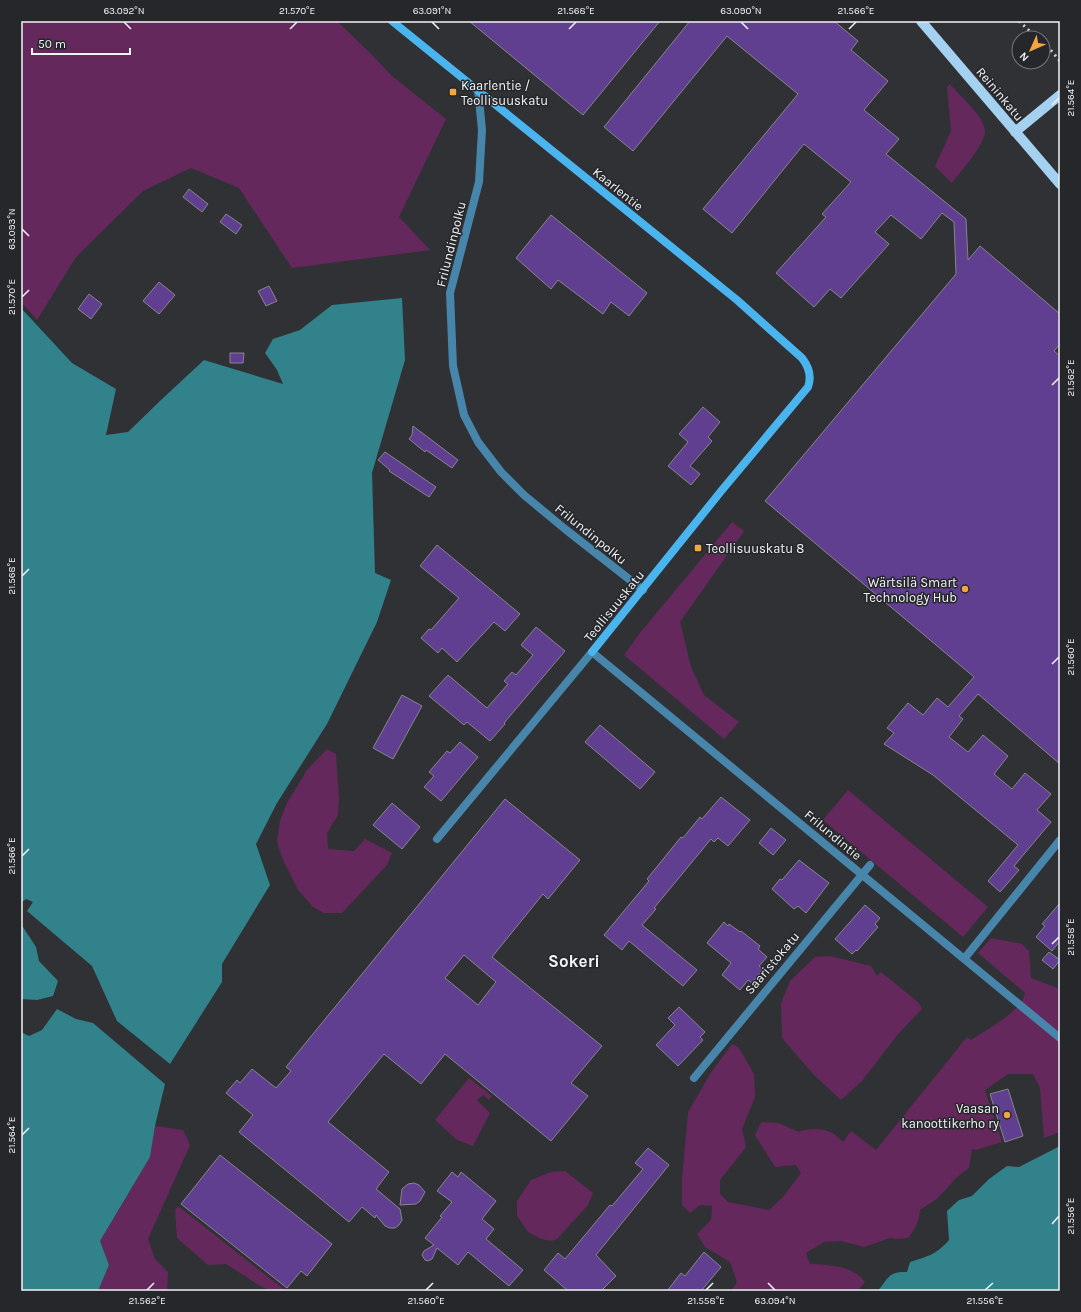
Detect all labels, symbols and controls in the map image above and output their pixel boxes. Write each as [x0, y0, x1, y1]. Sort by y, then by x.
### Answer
text: 63.092°N [103, 5, 145, 17]
text: 21.570°E [279, 5, 315, 17]
text: 63.091°N [413, 5, 451, 17]
text: 21.568°E [557, 5, 595, 17]
text: 63.090°N [720, 5, 762, 17]
text: 21.566°E [837, 5, 875, 17]
scale bar [32, 30, 130, 56]
north arrow [1011, 30, 1051, 70]
text: 50 m [38, 37, 66, 51]
text: N [1017, 49, 1032, 64]
street label: Reininkatu [973, 64, 1027, 124]
place label: Kaarlentie / Teollisuuskatu [461, 78, 548, 108]
text: 21.564°E [1065, 80, 1077, 116]
marker: Kaarlentie / Teollisuuskatu [448, 87, 458, 97]
street label: Kaarlentie [590, 164, 646, 214]
street label: Frilundinpolku [433, 200, 469, 288]
text: 63.093°N [6, 208, 18, 250]
text: 21.570°E [6, 279, 18, 315]
text: 21.562°E [1065, 359, 1077, 397]
street label: Frilundinpolku [552, 501, 630, 567]
place label: Teollisuuskatu 8 [706, 541, 804, 556]
marker: Teollisuuskatu 8 [693, 543, 703, 553]
text: 21.568°E [6, 557, 18, 595]
street label: Teollisuuskatu [581, 567, 647, 645]
place label: Wärtsilä Smart Technology Hub [864, 575, 957, 605]
marker: Wärtsilä Smart Technology Hub [960, 584, 970, 594]
text: 21.560°E [1065, 638, 1077, 676]
street label: Frilundintie [802, 807, 865, 863]
text: 21.566°E [6, 837, 18, 875]
text: 21.558°E [1065, 918, 1077, 956]
street label: Saaristokatu [742, 929, 802, 997]
district label: Sokeri [548, 951, 600, 971]
place label: Vaasan kanoottikerho ry [901, 1101, 999, 1131]
marker: Vaasan kanoottikerho ry [1002, 1110, 1012, 1120]
text: 21.564°E [6, 1117, 18, 1153]
text: 21.556°E [1065, 1198, 1077, 1234]
text: 21.562°E [128, 1295, 166, 1307]
text: 21.560°E [407, 1295, 445, 1307]
text: 21.558°E [687, 1295, 725, 1307]
text: 63.094°N [755, 1295, 795, 1307]
text: 21.556°E [967, 1295, 1003, 1307]

